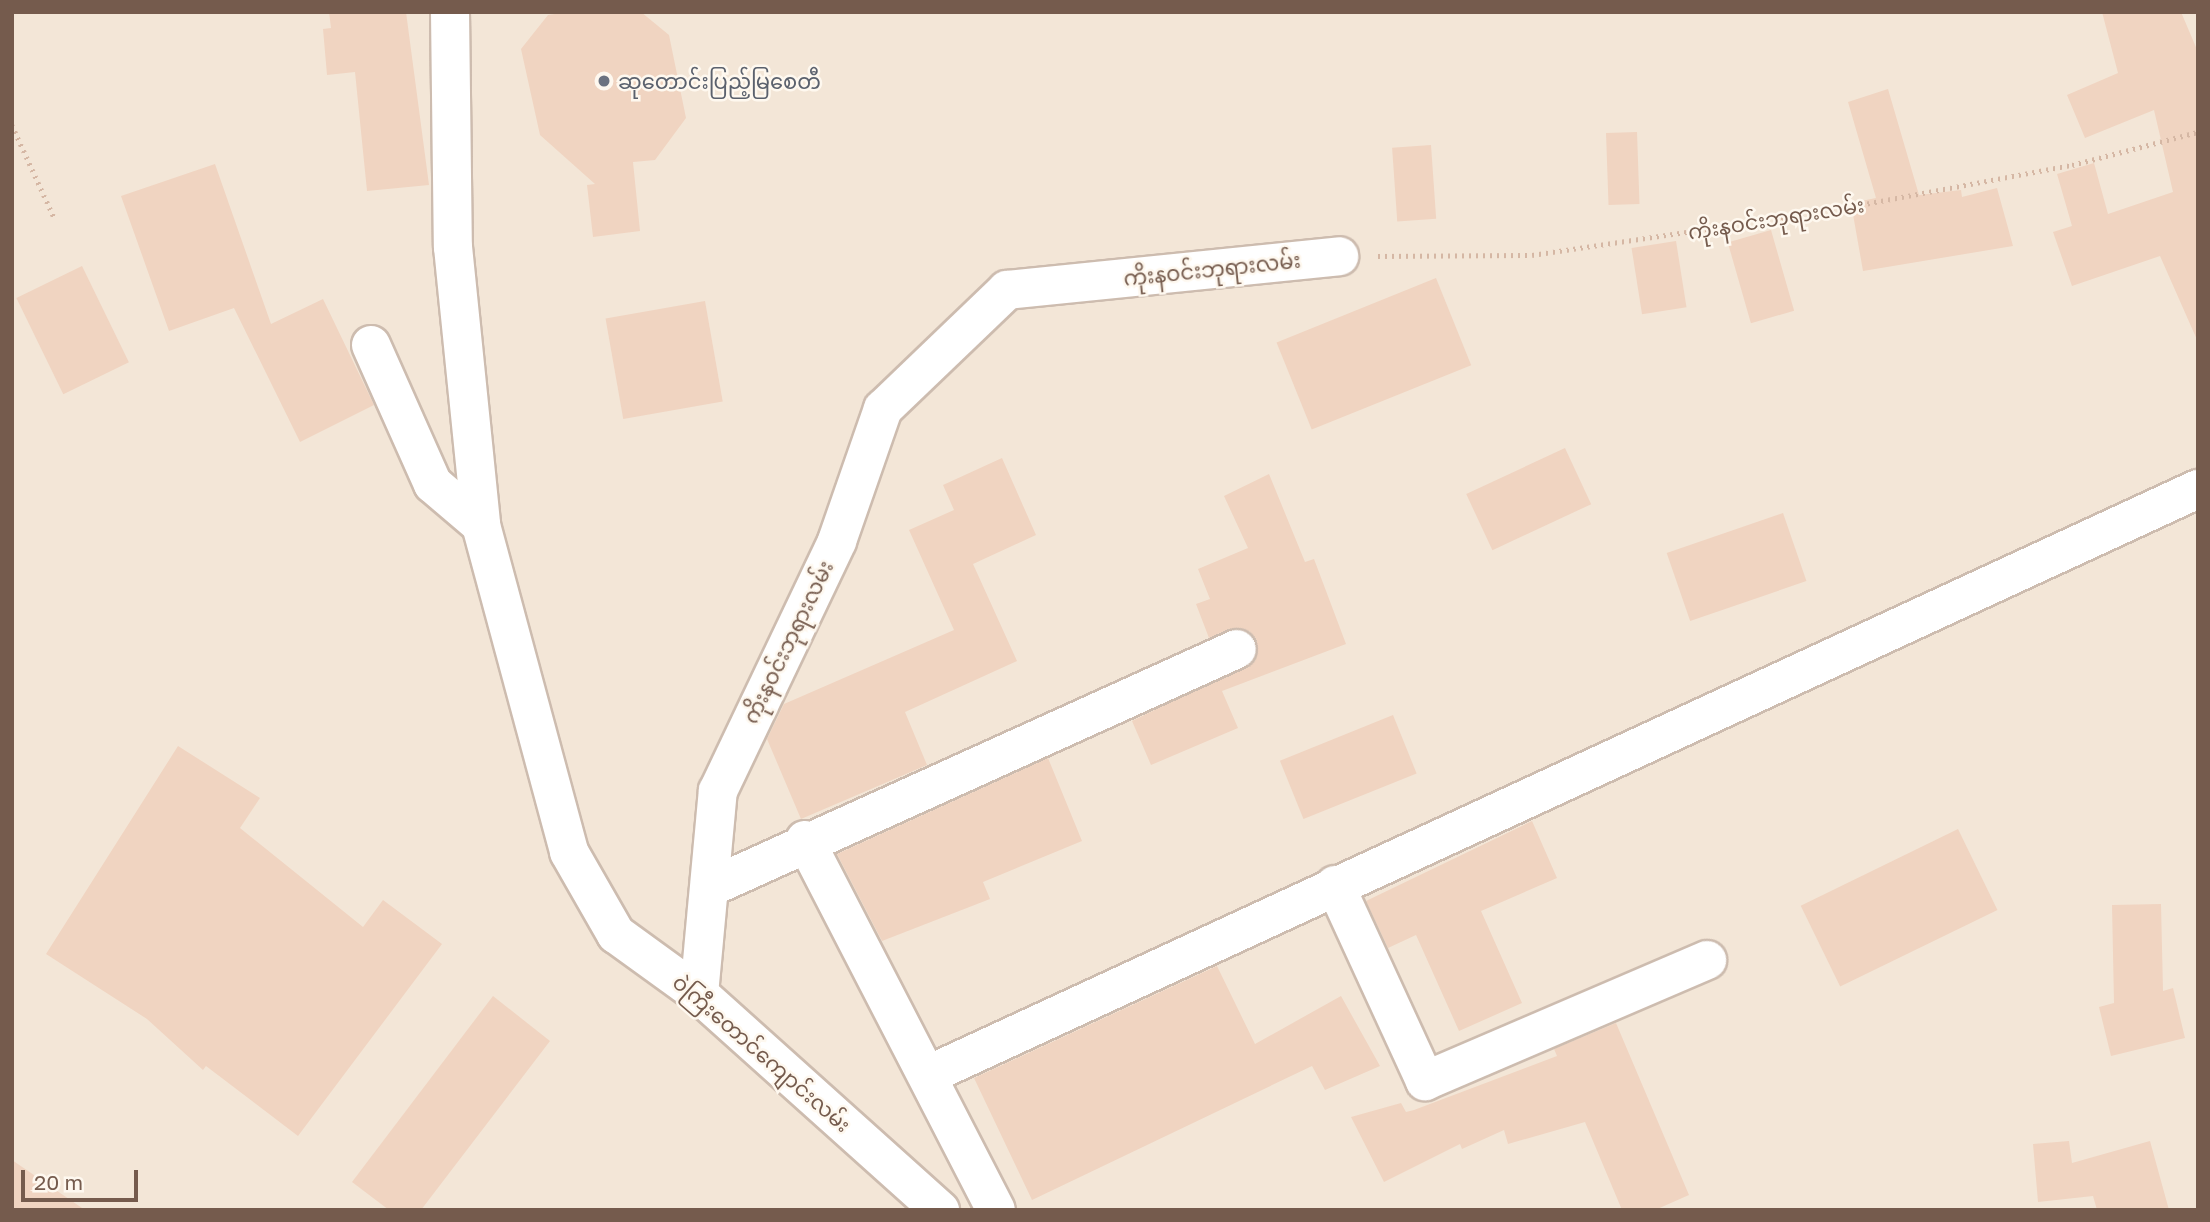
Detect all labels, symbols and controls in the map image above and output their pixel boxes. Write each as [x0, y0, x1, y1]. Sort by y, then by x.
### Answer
place label: ဆုတောင်းပြည့်မြစေတီ [618, 68, 821, 94]
marker: ဆုတောင်းပြည့်မြစေတီ [596, 73, 612, 89]
street label: ကိုးနဝင်းဘုရားလမ်း [1686, 192, 1866, 244]
street label: ကိုးနဝင်းဘုရားလမ်း [1122, 247, 1302, 291]
street label: ကိုးနဝင်းဘုရားလမ်း [738, 557, 838, 727]
street label: ဝဲကြီးတောင်ကျောင်းလမ်း [668, 969, 856, 1137]
scale bar [24, 1156, 142, 1200]
text: 20 m [34, 1169, 83, 1195]

